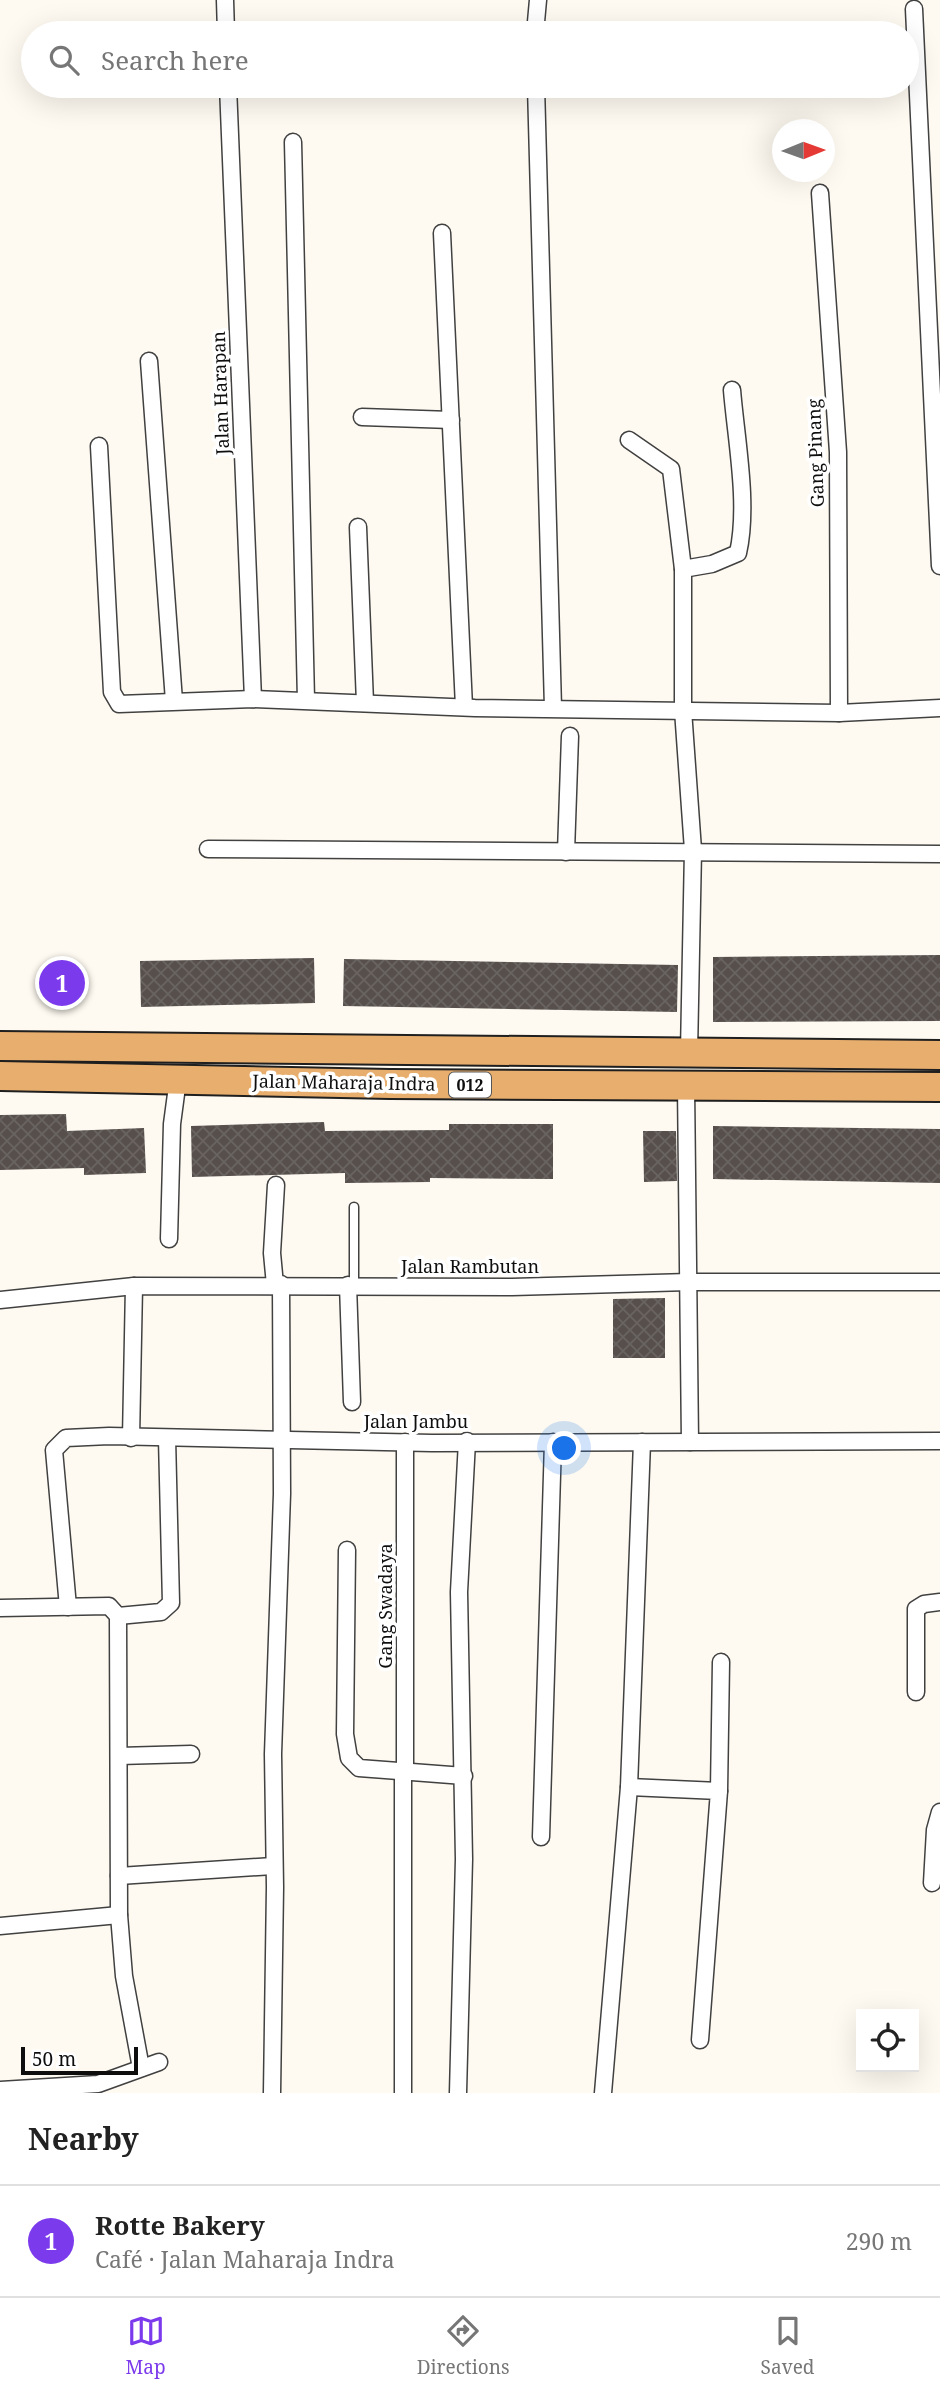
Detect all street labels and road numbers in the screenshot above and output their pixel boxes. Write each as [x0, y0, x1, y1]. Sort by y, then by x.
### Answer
street label: Jalan Harapan [206, 330, 234, 456]
street label: Gang Pinang [801, 398, 829, 508]
street label: Jalan Maharaja Indra [251, 1068, 436, 1096]
road number: 012 [449, 1072, 491, 1098]
street label: Jalan Rambutan [400, 1254, 539, 1278]
street label: Jalan Jambu [363, 1409, 469, 1433]
street label: Gang Swadaya [373, 1543, 397, 1669]

